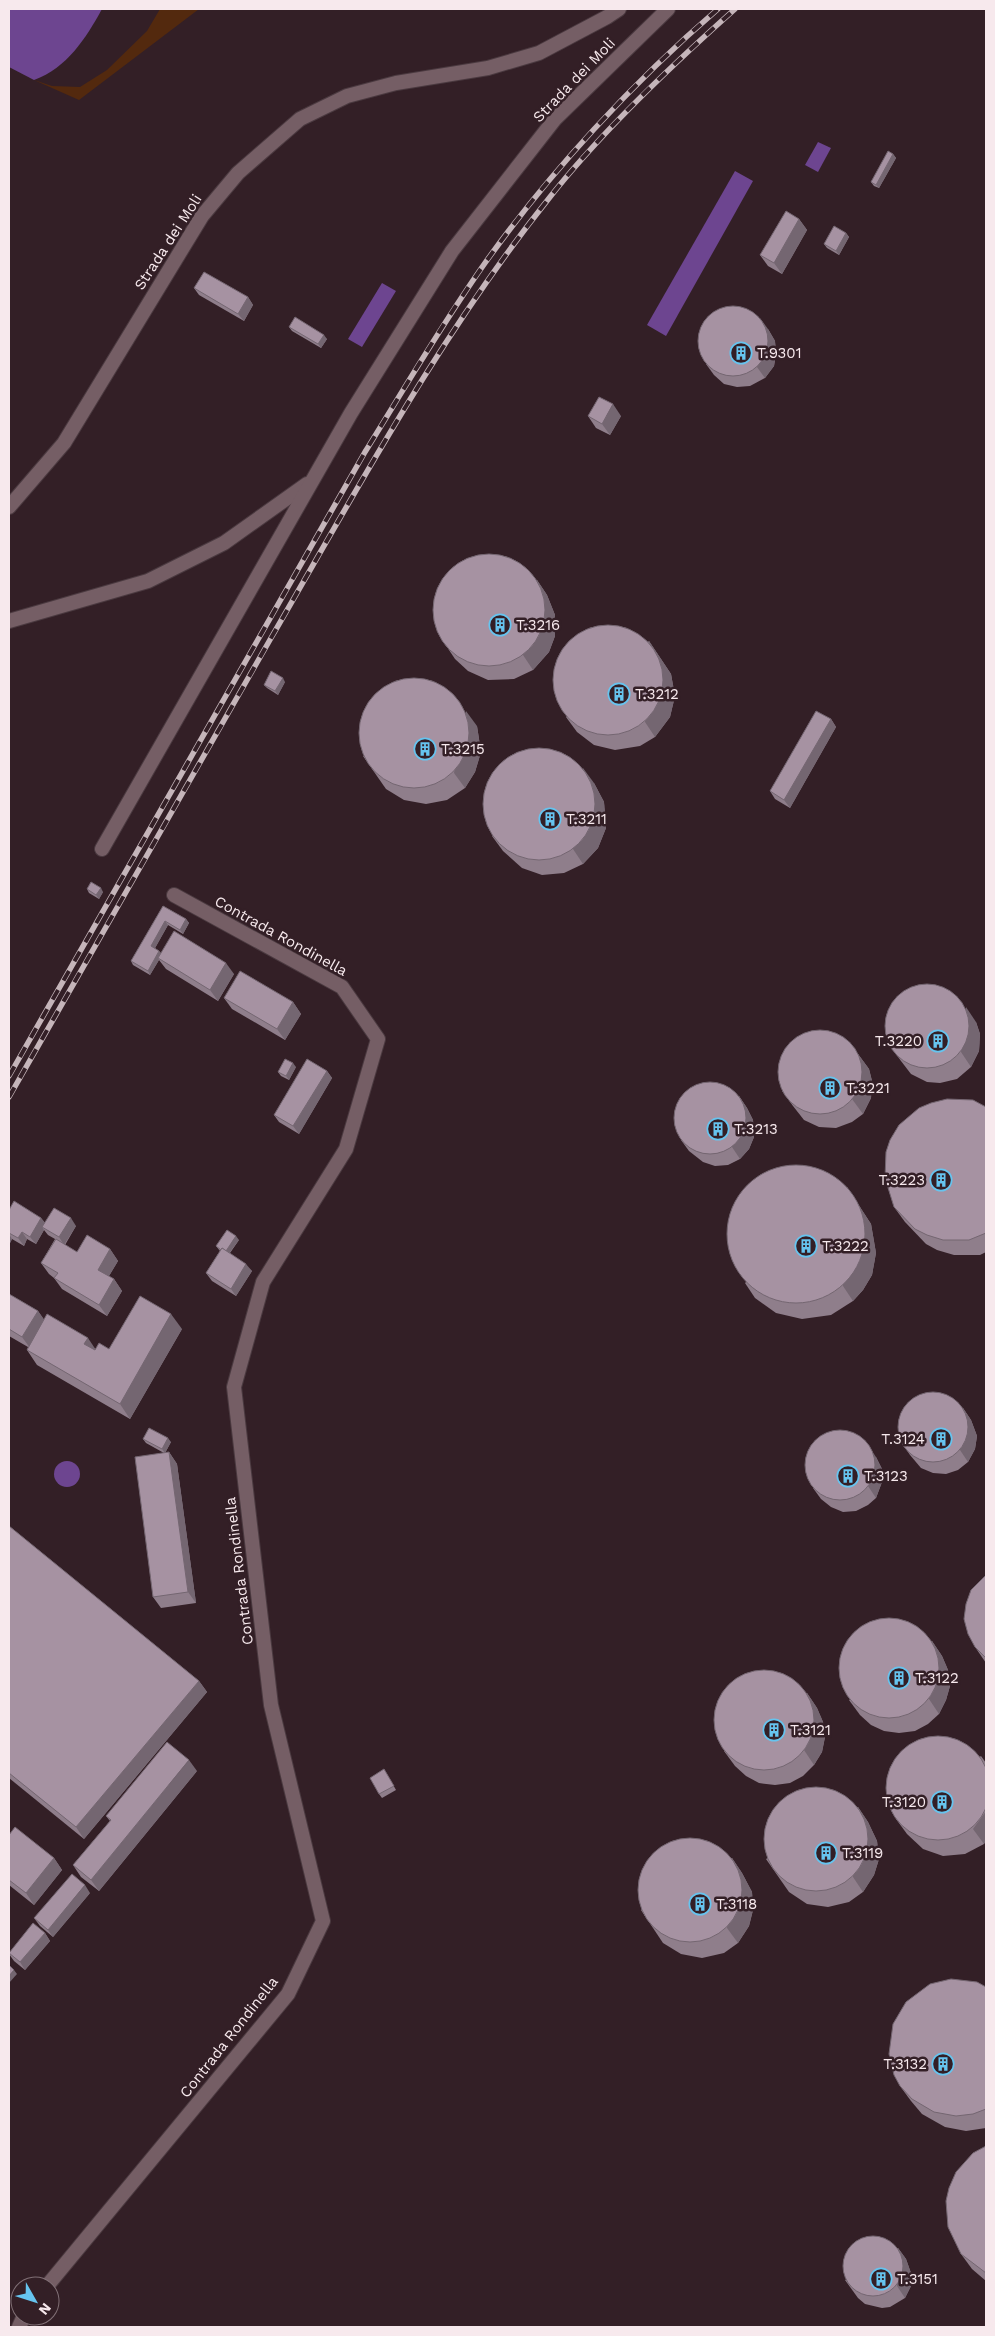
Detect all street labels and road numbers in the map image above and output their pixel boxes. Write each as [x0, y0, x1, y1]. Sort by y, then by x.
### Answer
street label: Strada dei Moli [529, 34, 619, 126]
street label: Strada dei Moli [130, 191, 206, 293]
street label: Contrada Rondinella [212, 892, 351, 980]
street label: Contrada Rondinella [221, 1496, 257, 1646]
street label: Contrada Rondinella [176, 1972, 282, 2101]

